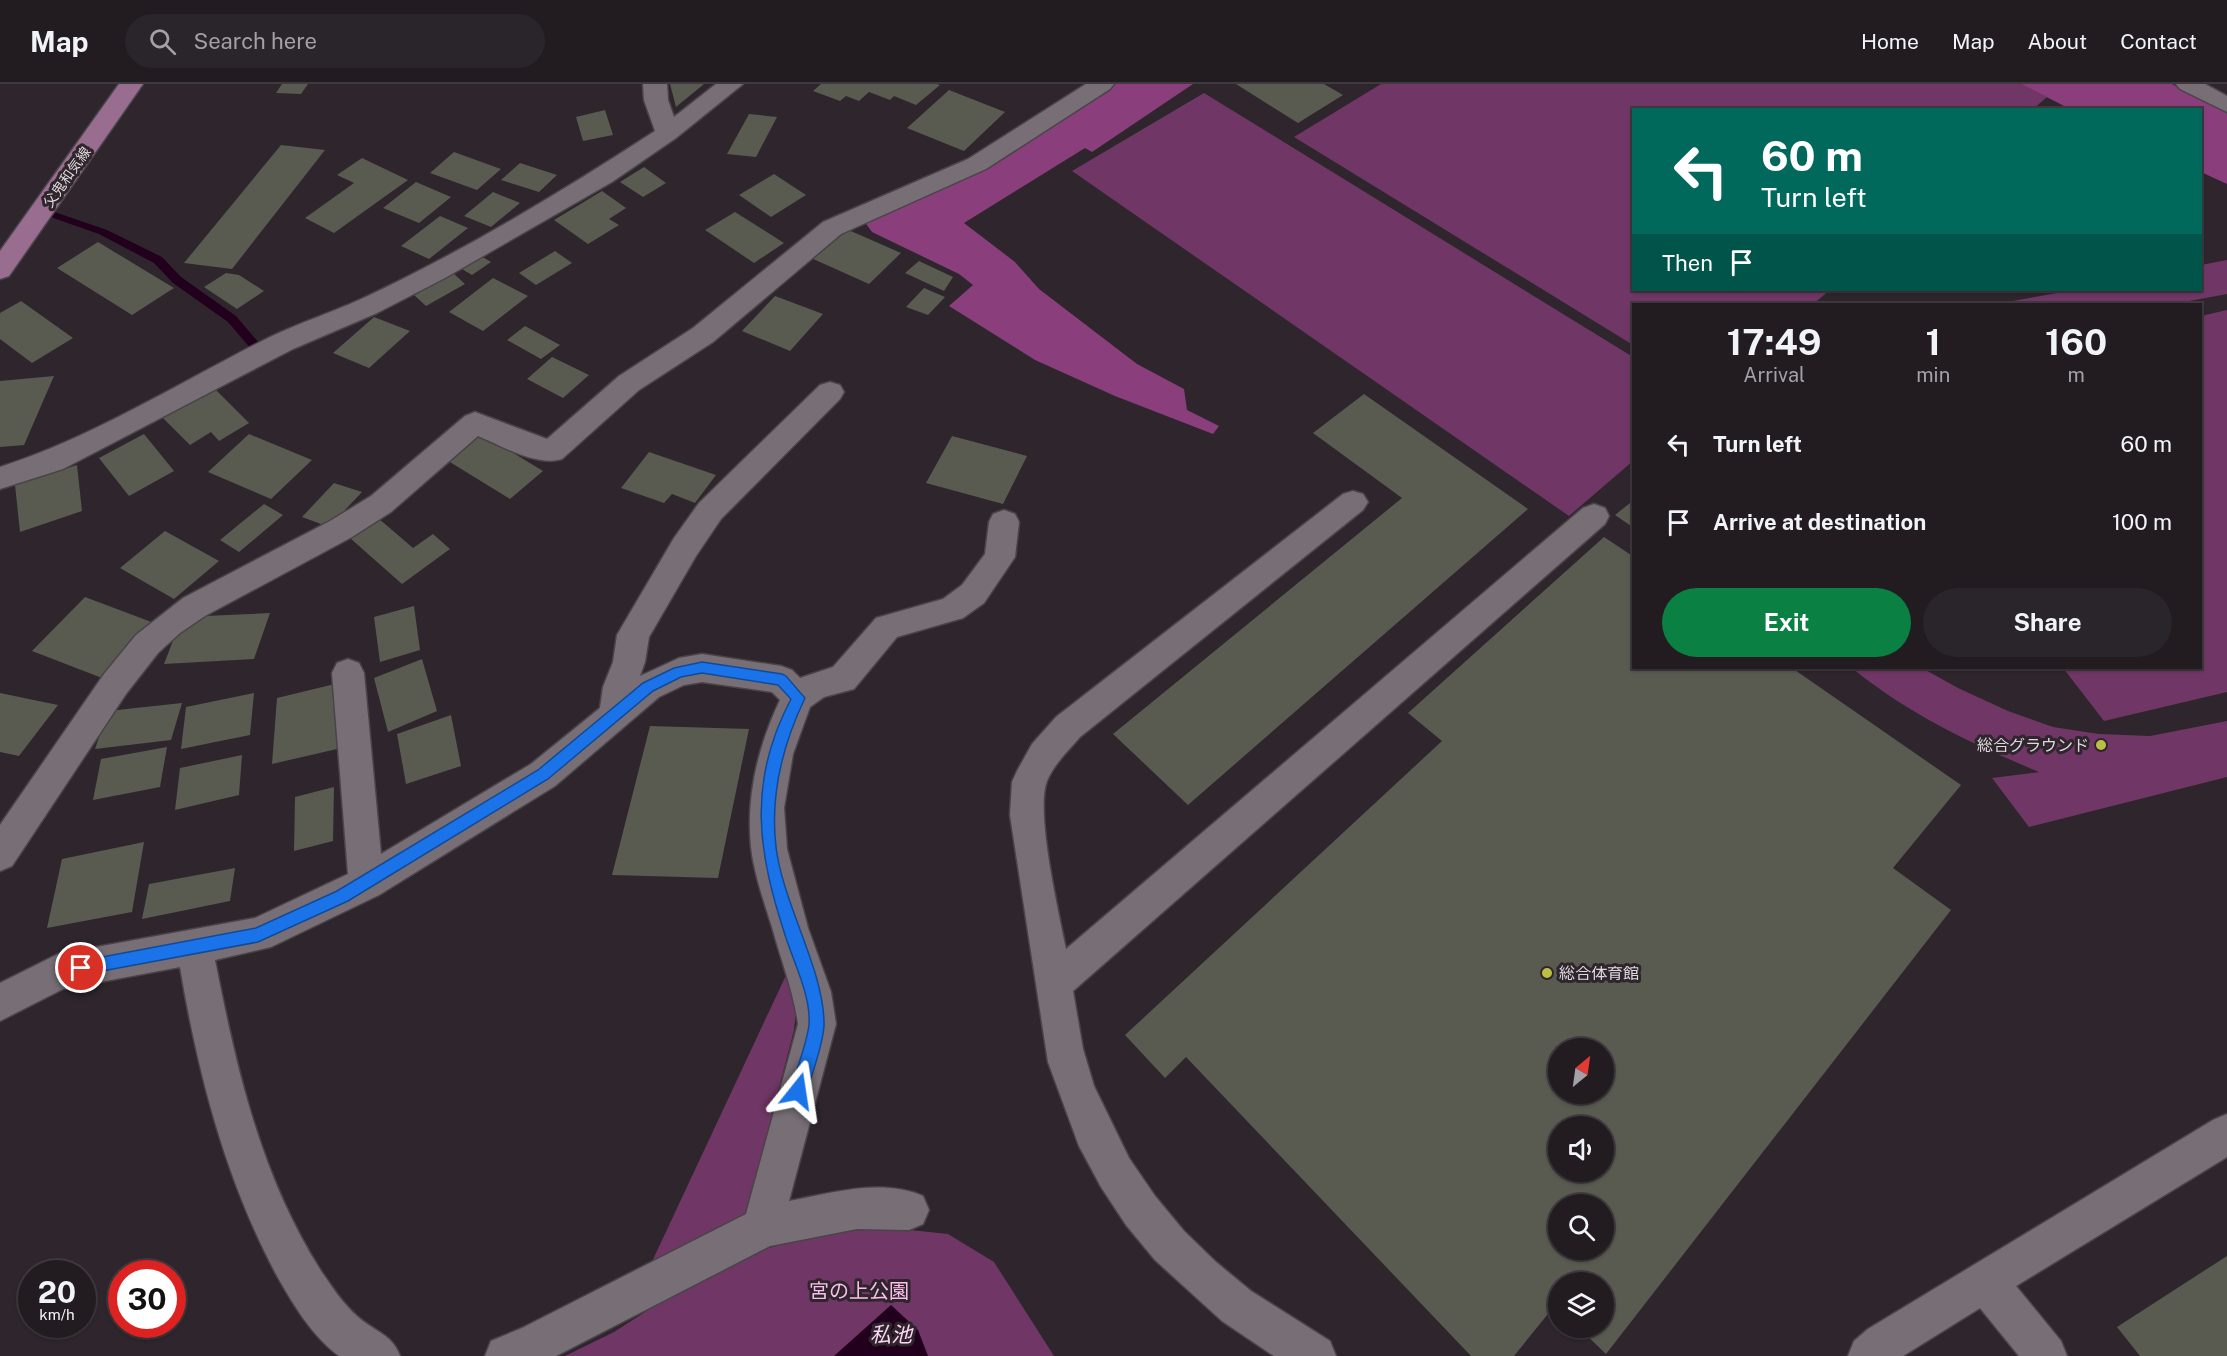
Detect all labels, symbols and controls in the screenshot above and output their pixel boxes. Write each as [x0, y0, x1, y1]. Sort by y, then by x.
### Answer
search box [125, 14, 545, 68]
text: Map [30, 25, 89, 58]
icon: search [146, 25, 179, 58]
text: Search here [194, 28, 317, 54]
text: Home [1861, 29, 1919, 54]
text: Map [1952, 29, 1995, 54]
text: About [2028, 29, 2087, 54]
text: Contact [2120, 29, 2197, 54]
text: 60 m [1761, 131, 1863, 180]
icon: left [1662, 132, 1740, 210]
street label: 父鬼和気線 [40, 144, 94, 210]
text: Turn left [1761, 181, 1867, 213]
icon: arrive [1725, 246, 1758, 279]
text: Then [1662, 250, 1713, 276]
text: 17:49 [1727, 321, 1822, 363]
text: 1 [1926, 321, 1941, 363]
text: 160 [2045, 321, 2107, 363]
text: Arrival [1743, 363, 1805, 387]
text: min [1916, 363, 1950, 387]
text: m [2067, 363, 2085, 387]
icon: left [1662, 428, 1695, 461]
text: Turn left [1713, 431, 1802, 457]
text: 60 m [2121, 431, 2172, 457]
icon: arrive [1662, 506, 1695, 539]
text: Arrive at destination [1713, 509, 1926, 535]
text: 100 m [2112, 509, 2172, 535]
button: Exit [1662, 588, 1911, 657]
button: Share [1923, 588, 2172, 657]
place label: 総合グラウンド [1977, 736, 2089, 755]
marker: 総合グラウンド [2094, 738, 2108, 752]
pin [55, 942, 106, 993]
icon: arrive [64, 951, 97, 984]
place label: 総合体育館 [1559, 964, 1639, 983]
marker: 総合体育館 [1540, 966, 1554, 980]
north arrow [1548, 1038, 1614, 1104]
map controls [1548, 1038, 1614, 1338]
position arrow [766, 1059, 830, 1123]
button: sound [1548, 1116, 1614, 1182]
button: search [1548, 1194, 1614, 1260]
speed limit sign: 30 [108, 1260, 186, 1338]
button: layers [1548, 1272, 1614, 1338]
text: 20 [38, 1274, 76, 1310]
park label: 宮の上公園 [809, 1279, 909, 1303]
text: km/h [39, 1306, 75, 1323]
water label: 私池 [870, 1322, 914, 1347]

